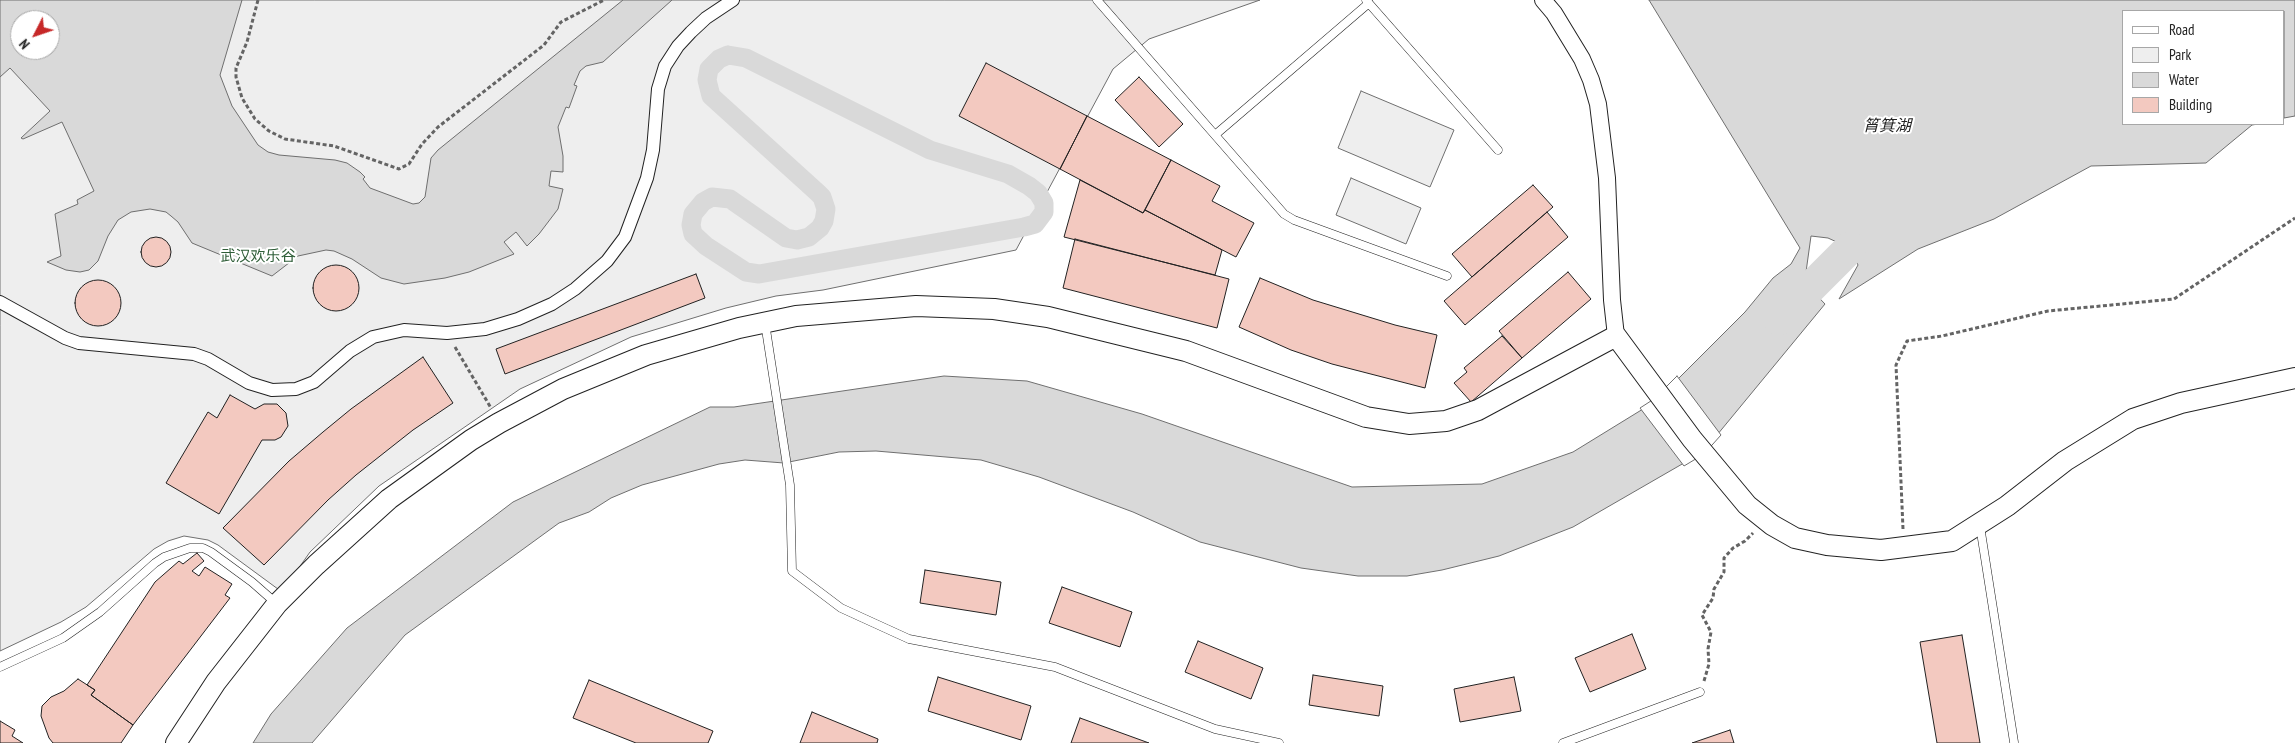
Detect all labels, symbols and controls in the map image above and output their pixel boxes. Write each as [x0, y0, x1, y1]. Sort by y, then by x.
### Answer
north arrow [10, 10, 60, 60]
legend [2122, 10, 2285, 125]
text: Road [2169, 20, 2195, 39]
text: N [15, 35, 34, 53]
text: Park [2169, 45, 2191, 64]
text: Water [2169, 70, 2199, 89]
text: Building [2169, 95, 2212, 114]
water label: 筲箕湖 [1863, 116, 1911, 136]
park label: 武汉欢乐谷 [221, 248, 295, 266]

